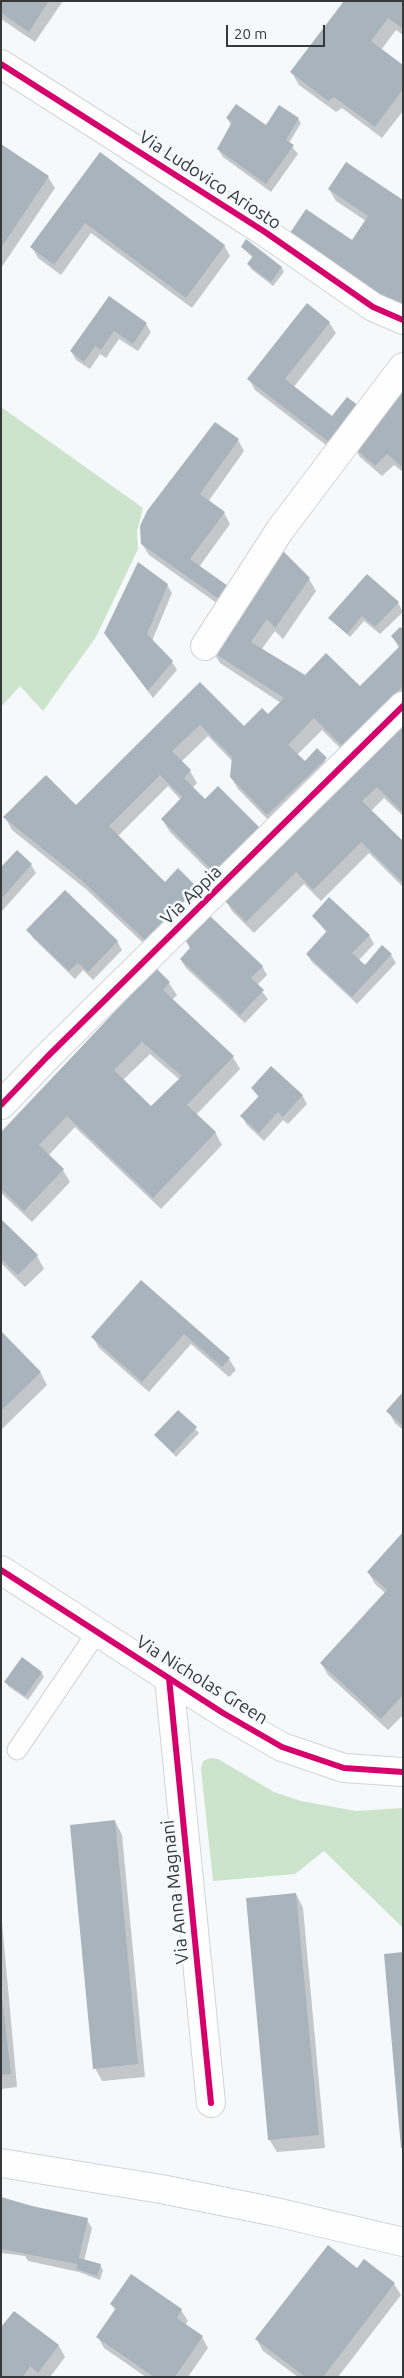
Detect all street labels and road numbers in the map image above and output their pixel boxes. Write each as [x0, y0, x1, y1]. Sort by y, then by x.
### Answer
street label: Via Ludovico Ariosto [135, 126, 285, 234]
street label: Via Appia [156, 861, 226, 929]
street label: Via Nicholas Green [132, 1631, 272, 1729]
street label: Via Anna Magnani [157, 1819, 193, 1965]

